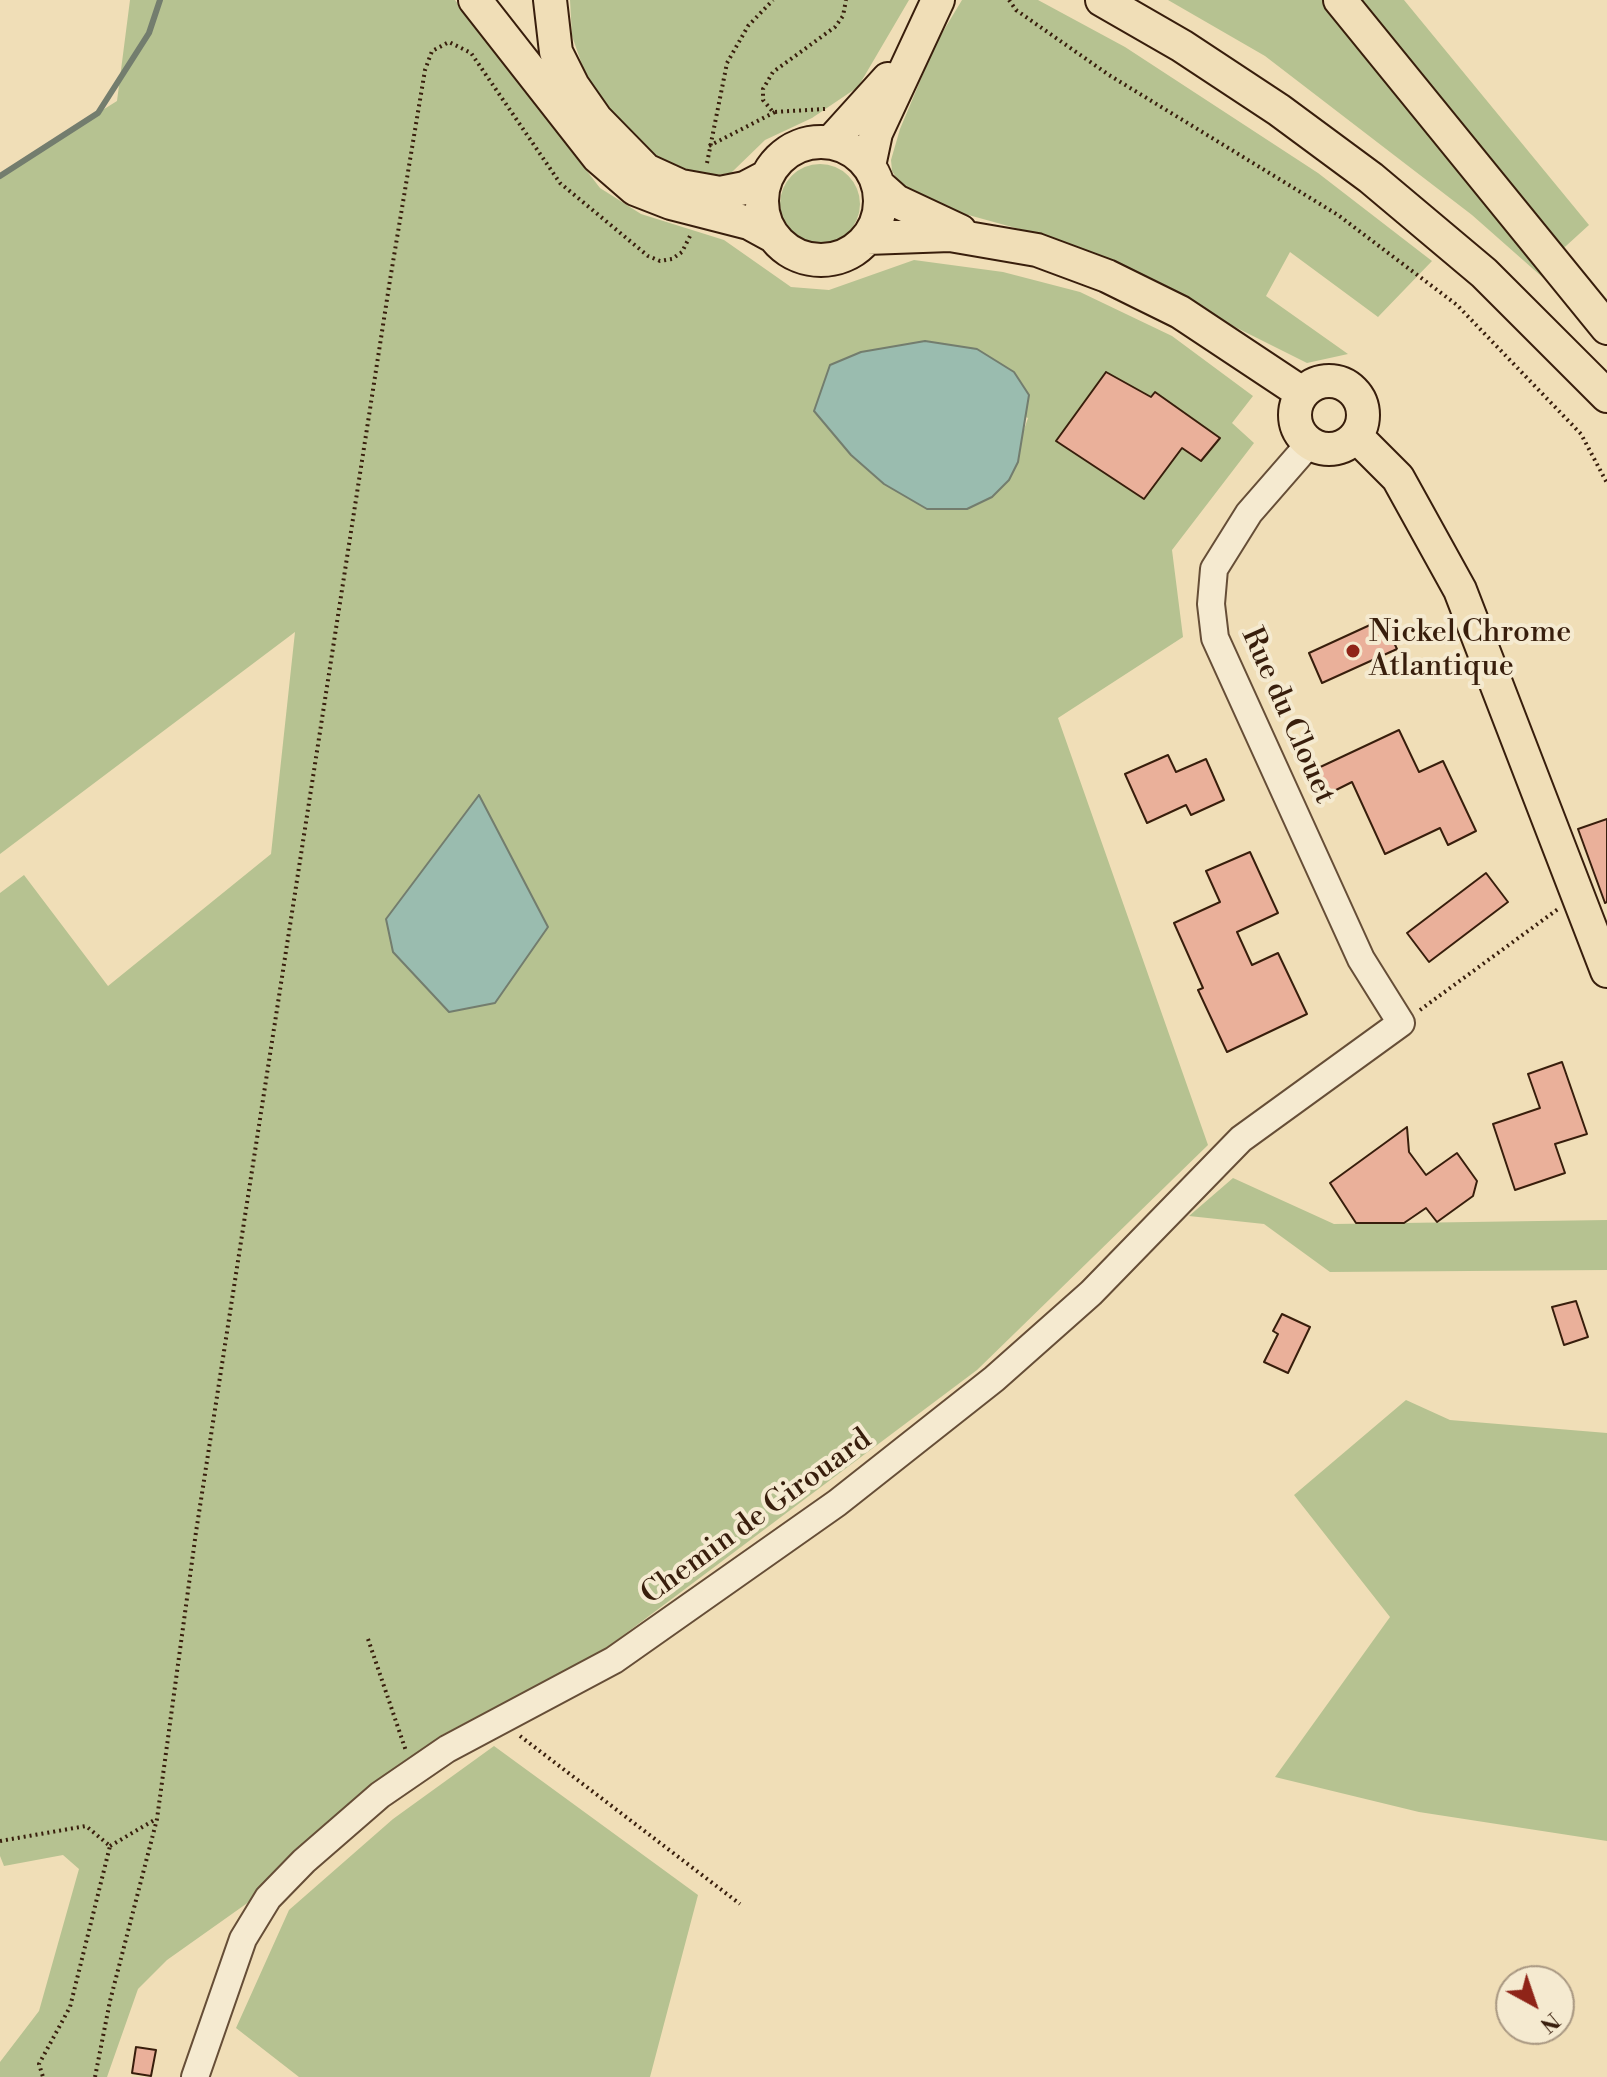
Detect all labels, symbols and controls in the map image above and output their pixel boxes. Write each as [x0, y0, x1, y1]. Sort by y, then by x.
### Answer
place label: Nickel Chrome Atlantique [1369, 616, 1571, 686]
street label: Rue du Clouet [1232, 622, 1342, 810]
marker: Nickel Chrome Atlantique [1344, 642, 1362, 660]
street label: Chemin de Girouard [635, 1422, 879, 1614]
north arrow [1495, 1965, 1575, 2045]
text: N [1534, 2006, 1565, 2038]

